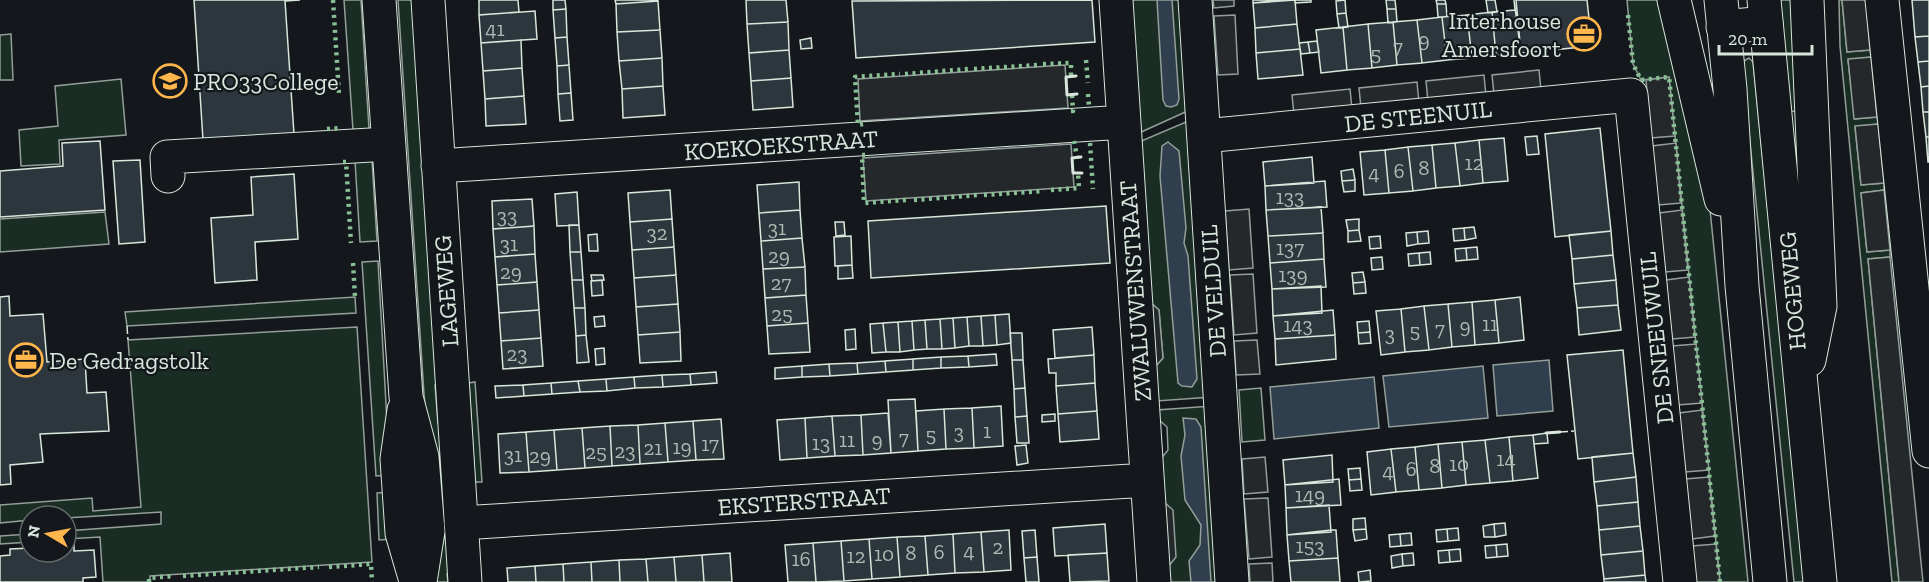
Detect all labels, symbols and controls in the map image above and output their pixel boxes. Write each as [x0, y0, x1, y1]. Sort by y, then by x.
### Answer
place label: Interhouse Amersfoort [1442, 6, 1561, 63]
house number: 41 [485, 16, 505, 41]
office icon: Interhouse Amersfoort [1566, 16, 1602, 52]
scale bar [1719, 18, 1812, 56]
house number: 9 [1418, 27, 1430, 52]
text: 20 m [1728, 28, 1768, 50]
house number: 7 [1393, 34, 1403, 59]
house number: 5 [1371, 41, 1381, 66]
school or university icon: PRO33College [152, 63, 188, 99]
place label: PRO33College [193, 67, 339, 96]
street label: DE STEENUIL [1343, 94, 1493, 138]
street label: KOEKOEKSTRAAT [683, 124, 879, 166]
house number: 12 [1465, 150, 1483, 175]
house number: 8 [1418, 155, 1430, 180]
house number: 6 [1393, 158, 1405, 183]
house number: 4 [1368, 160, 1380, 185]
street label: ZWALUWENSTRAAT [1113, 179, 1157, 402]
house number: 133 [1276, 184, 1304, 209]
house number: 33 [497, 203, 517, 228]
house number: 31 [768, 215, 786, 240]
house number: 32 [646, 220, 668, 245]
street label: DE VELDUIL [1194, 224, 1232, 358]
street label: HOGEWEG [1772, 230, 1812, 352]
house number: 31 [500, 231, 518, 256]
street label: LAGEWEG [428, 234, 464, 348]
house number: 137 [1276, 235, 1304, 260]
house number: 29 [768, 243, 790, 268]
street label: DE SNEEUWUIL [1633, 251, 1679, 425]
house number: 29 [500, 259, 522, 284]
house number: 139 [1278, 262, 1308, 287]
house number: 27 [771, 270, 791, 295]
house number: 25 [771, 301, 793, 326]
house number: 11 [1482, 311, 1498, 336]
house number: 143 [1283, 312, 1313, 337]
house number: 9 [1459, 313, 1471, 338]
house number: 7 [1435, 316, 1445, 341]
house number: 5 [1410, 318, 1420, 343]
house number: 3 [1385, 321, 1395, 346]
house number: 23 [506, 341, 528, 366]
office icon: De Gedragstolk [8, 342, 44, 378]
place label: De Gedragstolk [49, 346, 210, 375]
house number: 1 [983, 418, 991, 443]
house number: 3 [954, 419, 964, 444]
house number: 5 [926, 422, 936, 447]
house number: 7 [899, 425, 909, 450]
house number: 11 [839, 427, 855, 452]
house number: 9 [871, 427, 883, 452]
house number: 13 [812, 430, 830, 455]
house number: 17 [701, 431, 719, 456]
house number: 19 [672, 434, 692, 459]
house number: 21 [644, 435, 662, 460]
house number: 23 [614, 438, 636, 463]
house number: 25 [585, 439, 607, 464]
house number: 31 [504, 442, 522, 467]
house number: 29 [529, 443, 551, 468]
house number: 14 [1496, 446, 1516, 471]
house number: 10 [1449, 451, 1469, 476]
house number: 8 [1429, 453, 1441, 478]
house number: 6 [1405, 456, 1417, 481]
house number: 4 [1382, 458, 1394, 483]
street label: EKSTERSTRAAT [717, 480, 892, 522]
house number: 149 [1295, 482, 1325, 507]
north arrow [18, 504, 78, 564]
text: N [23, 524, 44, 539]
house number: 153 [1295, 533, 1325, 558]
house number: 2 [993, 534, 1003, 559]
house number: 4 [963, 538, 975, 563]
house number: 6 [933, 539, 945, 564]
house number: 8 [905, 540, 917, 565]
house number: 10 [874, 541, 894, 566]
house number: 12 [847, 543, 865, 568]
house number: 16 [791, 546, 811, 571]

